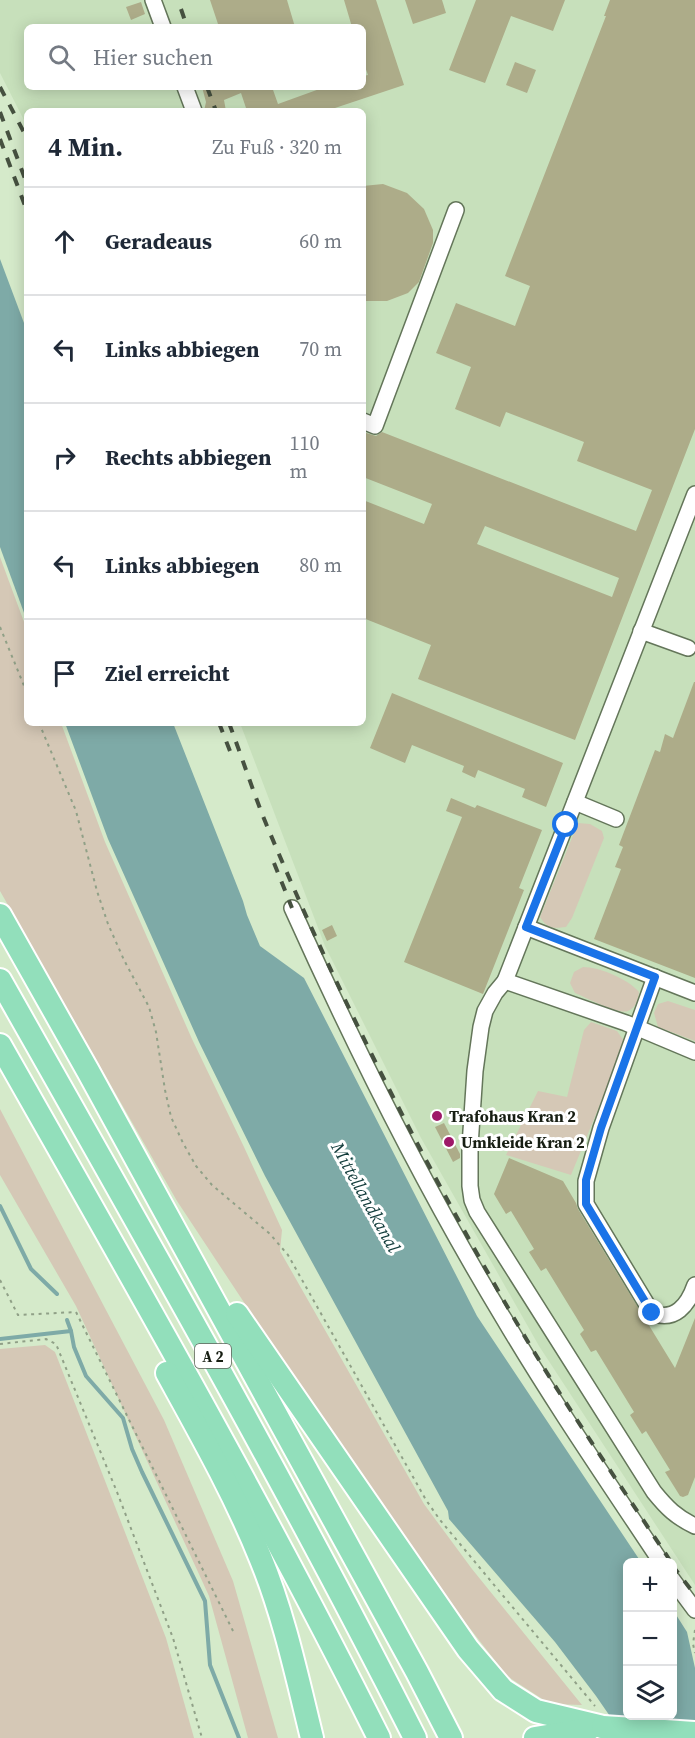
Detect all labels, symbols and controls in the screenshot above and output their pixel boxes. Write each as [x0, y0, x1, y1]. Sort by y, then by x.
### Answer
search box [24, 24, 366, 90]
icon: search [45, 41, 78, 74]
text: Hier suchen [93, 42, 213, 72]
text: 4 Min. [48, 129, 123, 165]
text: Zu Fuß · 320 m [212, 133, 342, 161]
icon: ahead [48, 225, 81, 258]
text: Geradeaus [105, 226, 212, 256]
text: 60 m [299, 227, 342, 255]
icon: left [48, 333, 81, 366]
text: Links abbiegen [105, 334, 260, 364]
text: 70 m [299, 335, 342, 363]
text: 110 m [290, 429, 320, 485]
icon: right [48, 441, 81, 474]
text: Rechts abbiegen [105, 442, 272, 472]
icon: left [48, 549, 81, 582]
text: Links abbiegen [105, 550, 260, 580]
text: 80 m [299, 551, 342, 579]
icon: arrive [48, 657, 81, 690]
text: Ziel erreicht [105, 658, 229, 688]
route start [552, 811, 578, 837]
place label: Trafohaus Kran 2 [449, 1105, 576, 1127]
marker: Trafohaus Kran 2 [430, 1109, 444, 1123]
place label: Umkleide Kran 2 [461, 1131, 585, 1153]
marker: Umkleide Kran 2 [442, 1135, 456, 1149]
water label: Mittellandkanal [325, 1137, 407, 1257]
route end [638, 1299, 664, 1325]
road number: A 2 [195, 1344, 231, 1368]
map controls [623, 1558, 677, 1720]
button: + [623, 1558, 677, 1612]
button: − [623, 1612, 677, 1666]
button: layers [623, 1666, 677, 1720]

